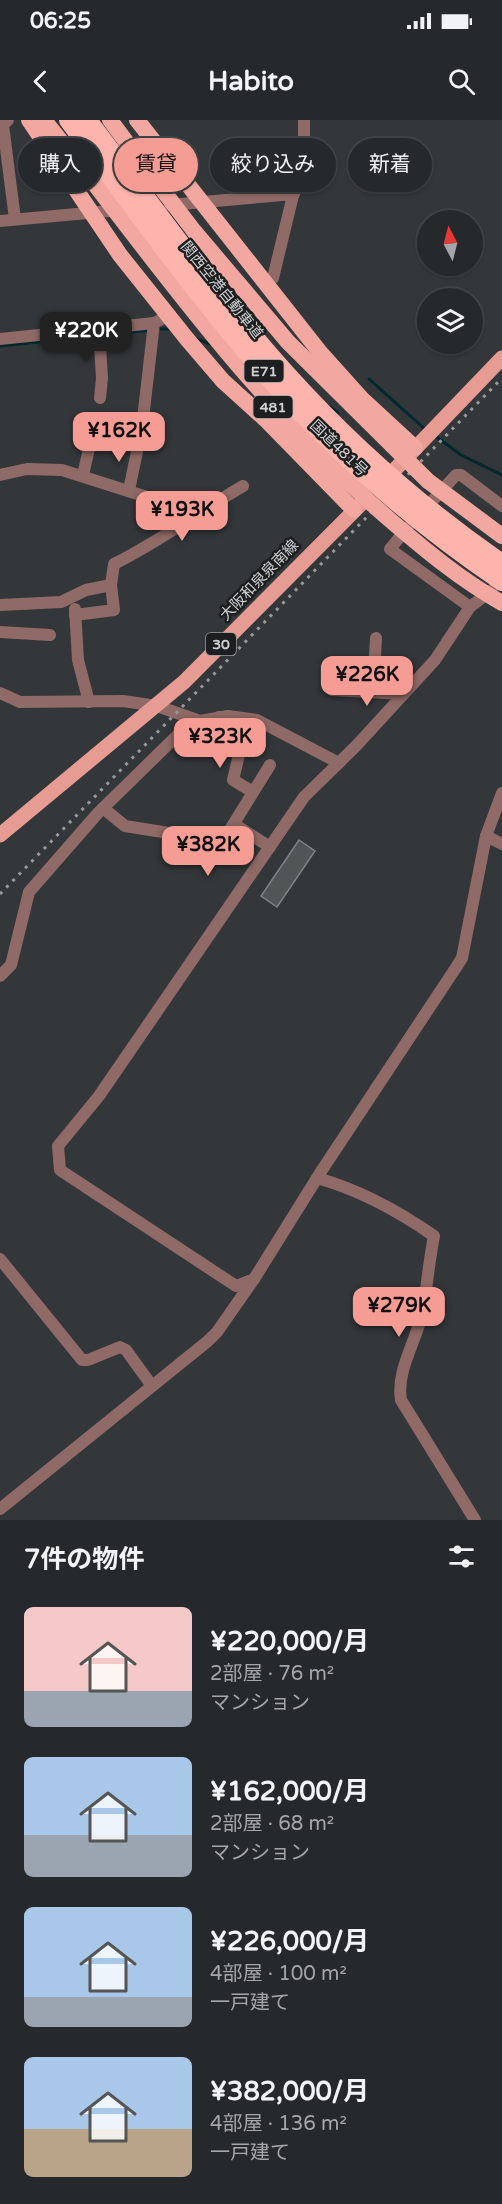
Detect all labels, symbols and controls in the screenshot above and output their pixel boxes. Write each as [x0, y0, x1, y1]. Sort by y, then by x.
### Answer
text: 06:25 [30, 8, 91, 34]
icon: back [24, 65, 57, 98]
text: Habito [208, 65, 294, 98]
icon: search [445, 65, 478, 98]
chip: 購入 [18, 138, 102, 192]
chip: 賃貸 [114, 138, 198, 192]
chip: 絞り込み [210, 138, 336, 192]
chip: 新着 [348, 138, 432, 192]
north arrow [417, 210, 483, 276]
map controls [417, 210, 483, 354]
street label: 関西空港自動車道 [177, 238, 267, 342]
button: layers [417, 288, 483, 354]
pin: ¥220K [44, 312, 128, 363]
text: ¥220K [54, 319, 118, 343]
road number: E71 [244, 360, 284, 382]
road number: 481 [254, 396, 292, 418]
pin: ¥162K [77, 412, 161, 463]
street label: 国道481号 [306, 416, 372, 480]
text: ¥162K [87, 419, 151, 443]
pin: ¥193K [140, 491, 224, 542]
text: ¥193K [150, 498, 214, 522]
street label: 大阪和泉泉南線 [216, 536, 302, 624]
road number: 30 [206, 633, 236, 655]
pin: ¥226K [325, 656, 409, 707]
text: ¥226K [335, 663, 399, 687]
pin: ¥323K [178, 718, 262, 769]
text: ¥323K [188, 725, 252, 749]
pin: ¥382K [166, 826, 250, 877]
text: ¥382K [176, 833, 240, 857]
pin: ¥279K [357, 1287, 441, 1338]
text: ¥279K [367, 1294, 431, 1318]
icon: filters [445, 1540, 478, 1573]
text: 7件の物件 [24, 1544, 144, 1575]
text: ¥220,000/月 [210, 1626, 369, 1657]
icon: home [72, 1631, 144, 1703]
text: 2部屋 · 76 m² [210, 1662, 334, 1686]
text: マンション [210, 1691, 310, 1715]
text: ¥162,000/月 [210, 1776, 369, 1807]
icon: home [72, 1781, 144, 1853]
text: 2部屋 · 68 m² [210, 1812, 334, 1836]
text: マンション [210, 1841, 310, 1865]
text: ¥226,000/月 [210, 1926, 369, 1957]
icon: home [72, 1931, 144, 2003]
text: 4部屋 · 100 m² [210, 1962, 347, 1986]
text: 一戸建て [210, 1991, 290, 2015]
text: ¥382,000/月 [210, 2076, 369, 2107]
icon: home [72, 2081, 144, 2153]
text: 4部屋 · 136 m² [210, 2112, 347, 2136]
text: 一戸建て [210, 2141, 290, 2165]

